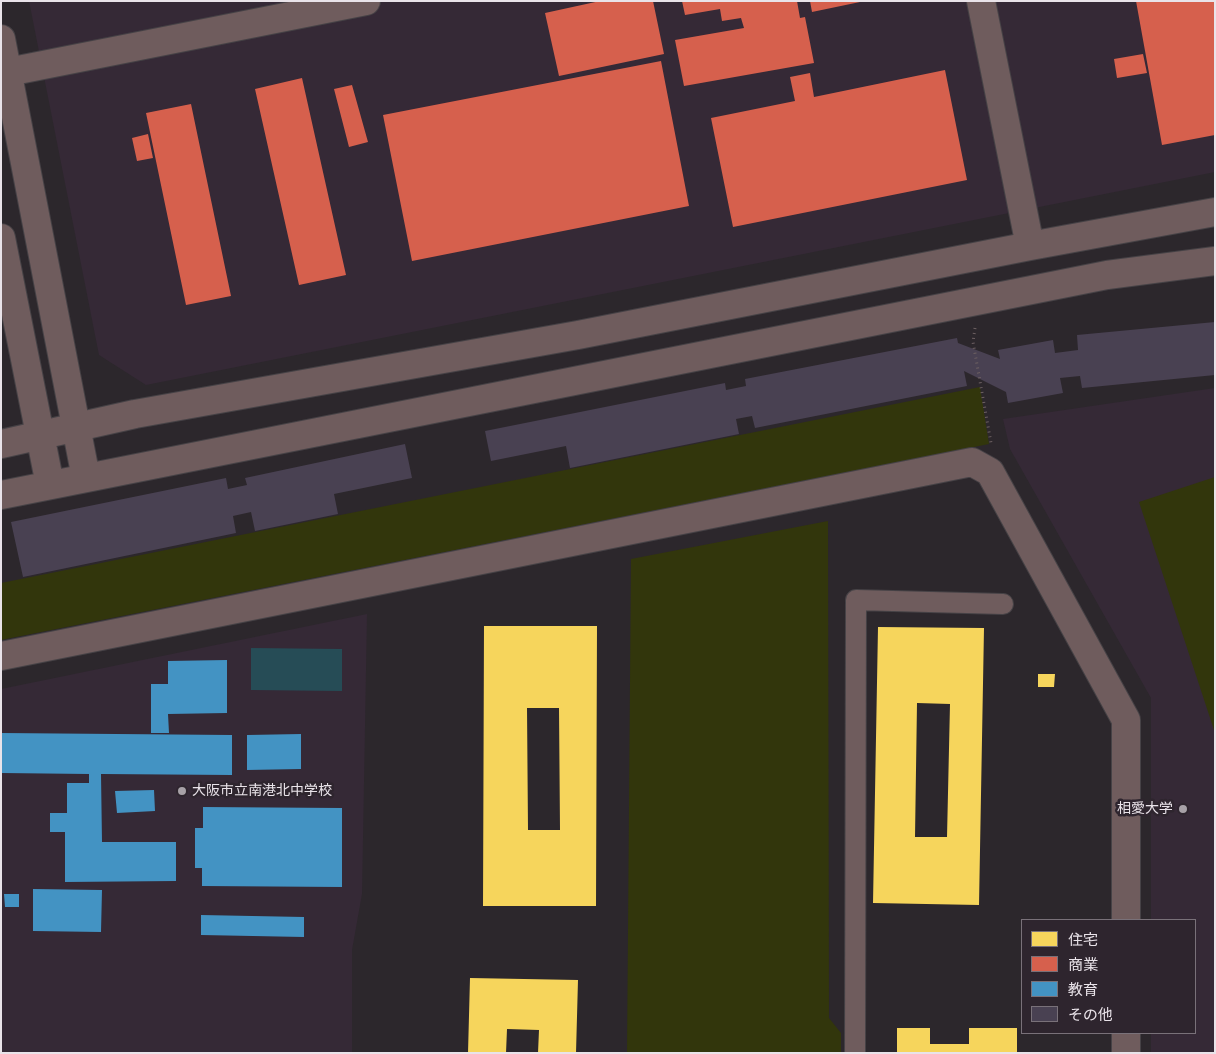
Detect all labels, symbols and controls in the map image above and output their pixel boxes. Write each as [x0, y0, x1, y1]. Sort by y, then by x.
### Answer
place label: 大阪市立南港北中学校 [192, 783, 332, 799]
marker: 大阪市立南港北中学校 [176, 785, 188, 797]
place label: 相愛大学 [1117, 801, 1173, 817]
marker: 相愛大学 [1177, 803, 1189, 815]
legend [1021, 919, 1196, 1034]
text: 住宅 [1068, 931, 1098, 949]
text: 商業 [1068, 956, 1098, 974]
text: 教育 [1068, 981, 1098, 999]
text: その他 [1068, 1006, 1113, 1024]

